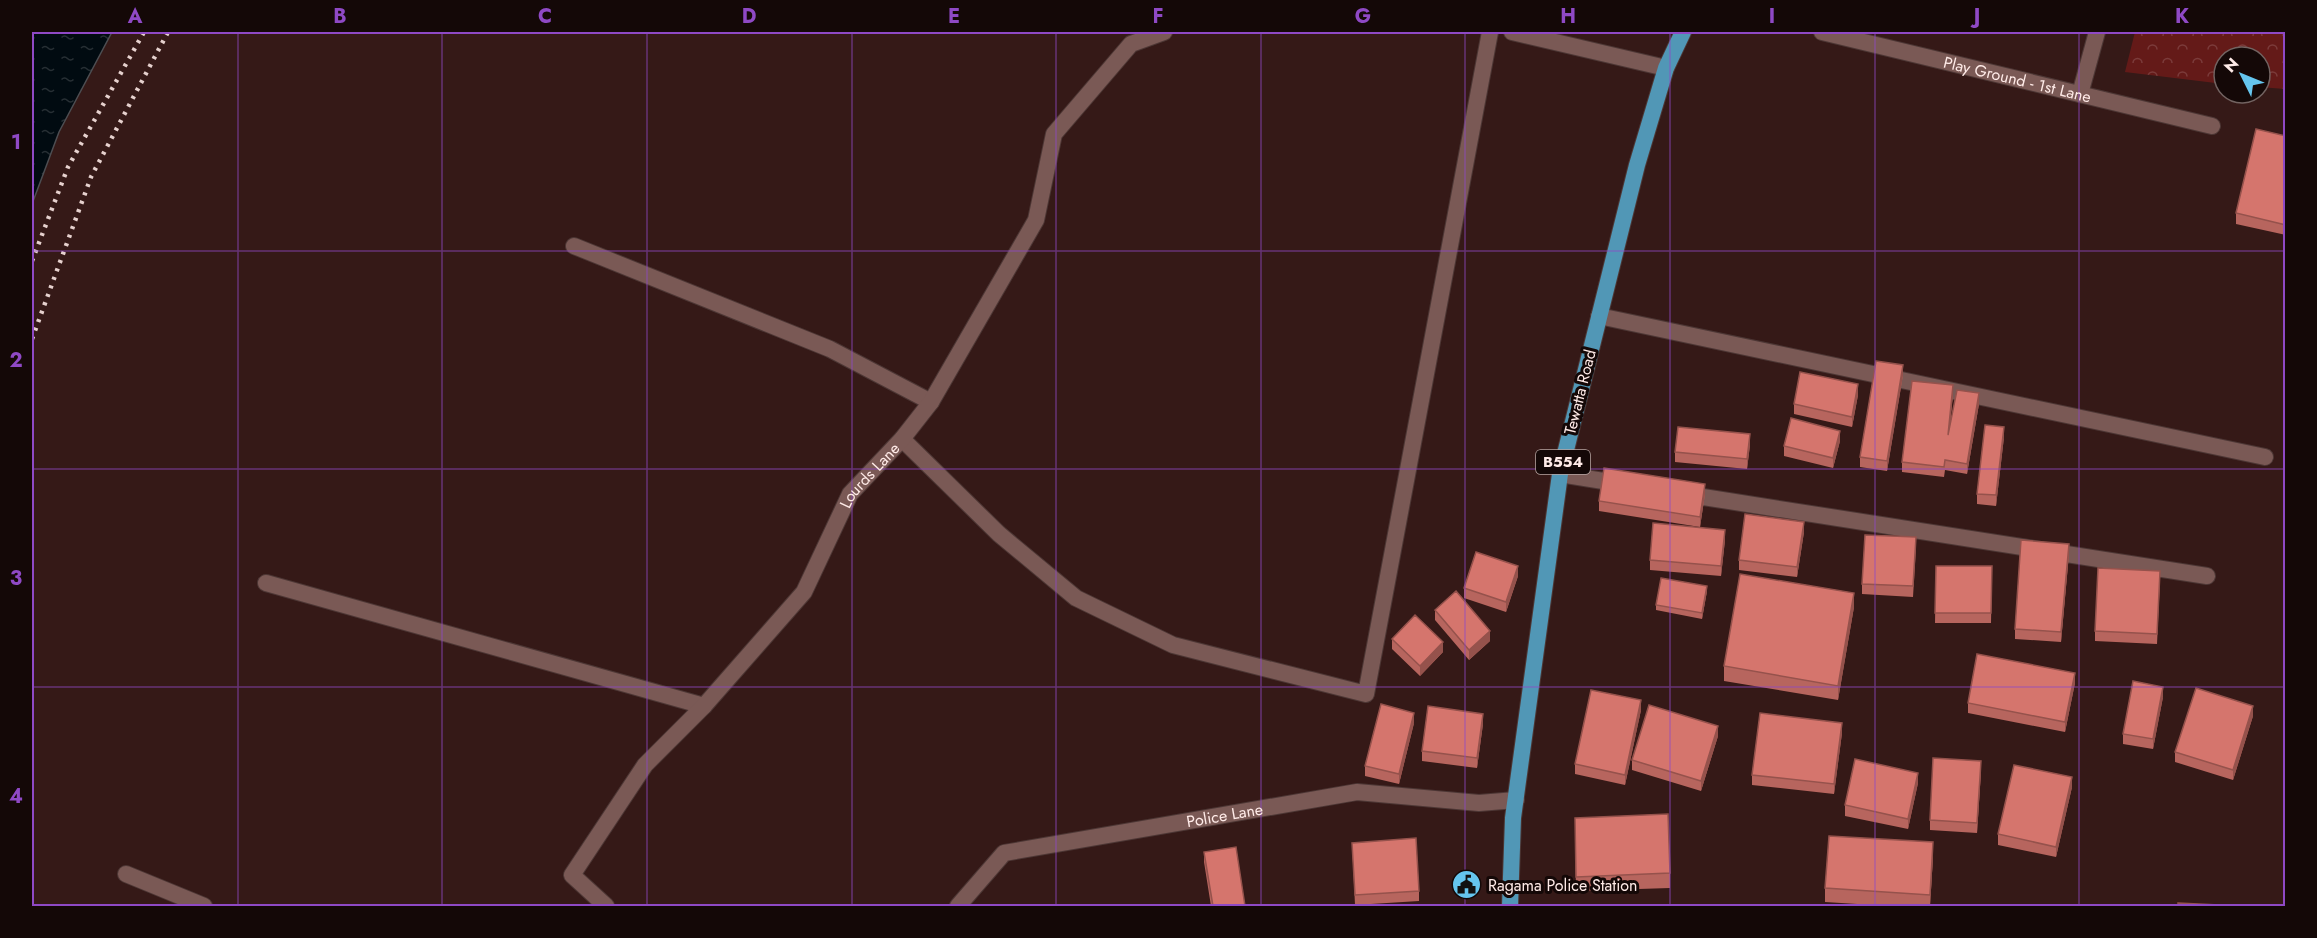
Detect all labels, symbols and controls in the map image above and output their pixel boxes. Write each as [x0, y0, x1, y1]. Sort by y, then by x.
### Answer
text: A [127, 2, 143, 31]
text: B [333, 2, 347, 31]
text: C [538, 2, 552, 31]
text: D [742, 2, 756, 31]
text: E [948, 2, 960, 31]
text: F [1152, 2, 1164, 31]
text: G [1355, 2, 1371, 31]
text: H [1560, 2, 1576, 31]
text: I [1769, 2, 1775, 31]
text: J [1970, 2, 1980, 31]
text: K [2175, 2, 2189, 31]
north arrow [2212, 45, 2272, 105]
street label: Play Ground - 1st Lane [1941, 50, 2094, 108]
text: N [2219, 53, 2244, 78]
text: 1 [11, 128, 21, 157]
text: 2 [9, 346, 23, 375]
street label: Tewatta Road [1558, 347, 1602, 437]
street label: Lourds Lane [834, 437, 905, 512]
road number: B554 [1536, 450, 1590, 474]
text: 3 [10, 564, 22, 593]
text: 4 [9, 782, 23, 811]
street label: Police Lane [1185, 797, 1265, 833]
public building icon: Ragama Police Station [1451, 869, 1483, 901]
place label: Ragama Police Station [1488, 874, 1637, 897]

